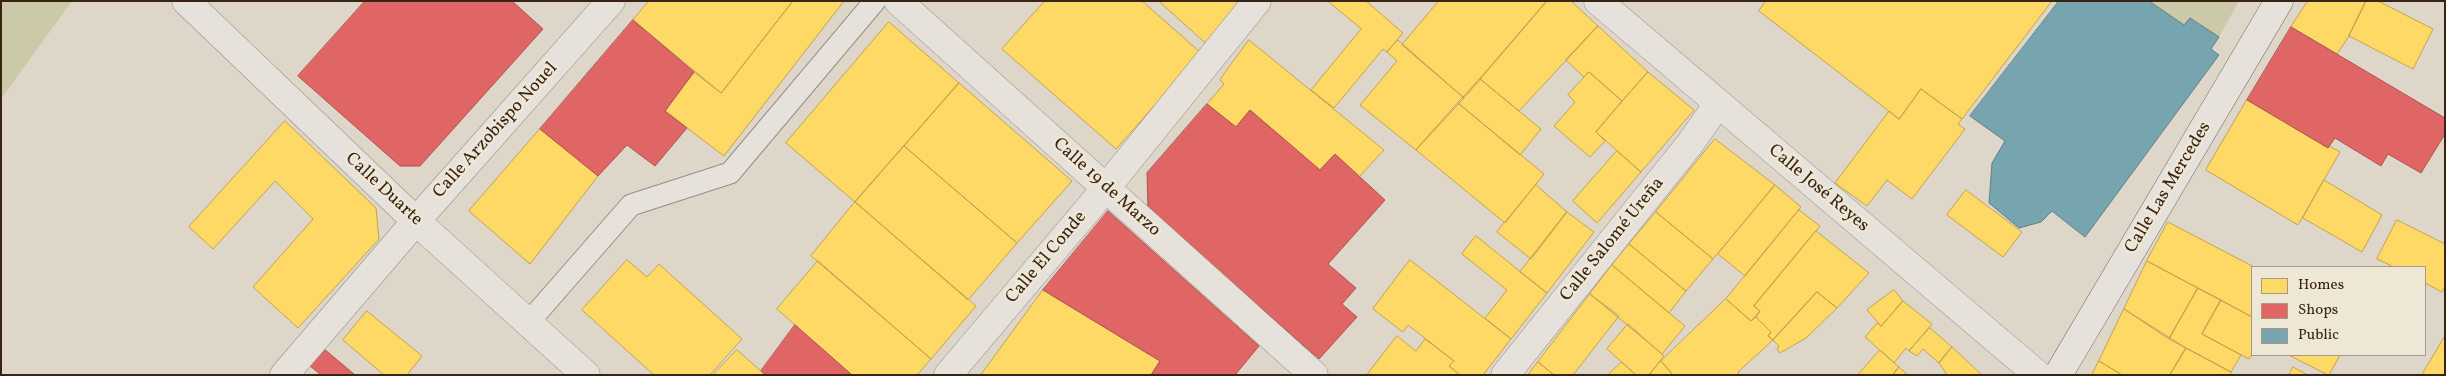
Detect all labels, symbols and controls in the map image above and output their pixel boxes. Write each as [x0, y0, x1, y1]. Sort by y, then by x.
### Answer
street label: Calle Arzobispo Nouel [429, 58, 563, 204]
street label: Calle Las Mercedes [2121, 118, 2217, 258]
street label: Calle 19 de Marzo [1048, 134, 1164, 242]
street label: Calle José Reyes [1763, 141, 1873, 237]
street label: Calle Duarte [340, 149, 426, 231]
street label: Calle Salomé Ureña [1556, 174, 1670, 306]
street label: Calle El Conde [1002, 207, 1092, 309]
legend [2251, 266, 2426, 356]
text: Homes [2298, 275, 2344, 296]
text: Shops [2298, 300, 2338, 321]
text: Public [2298, 325, 2339, 346]

